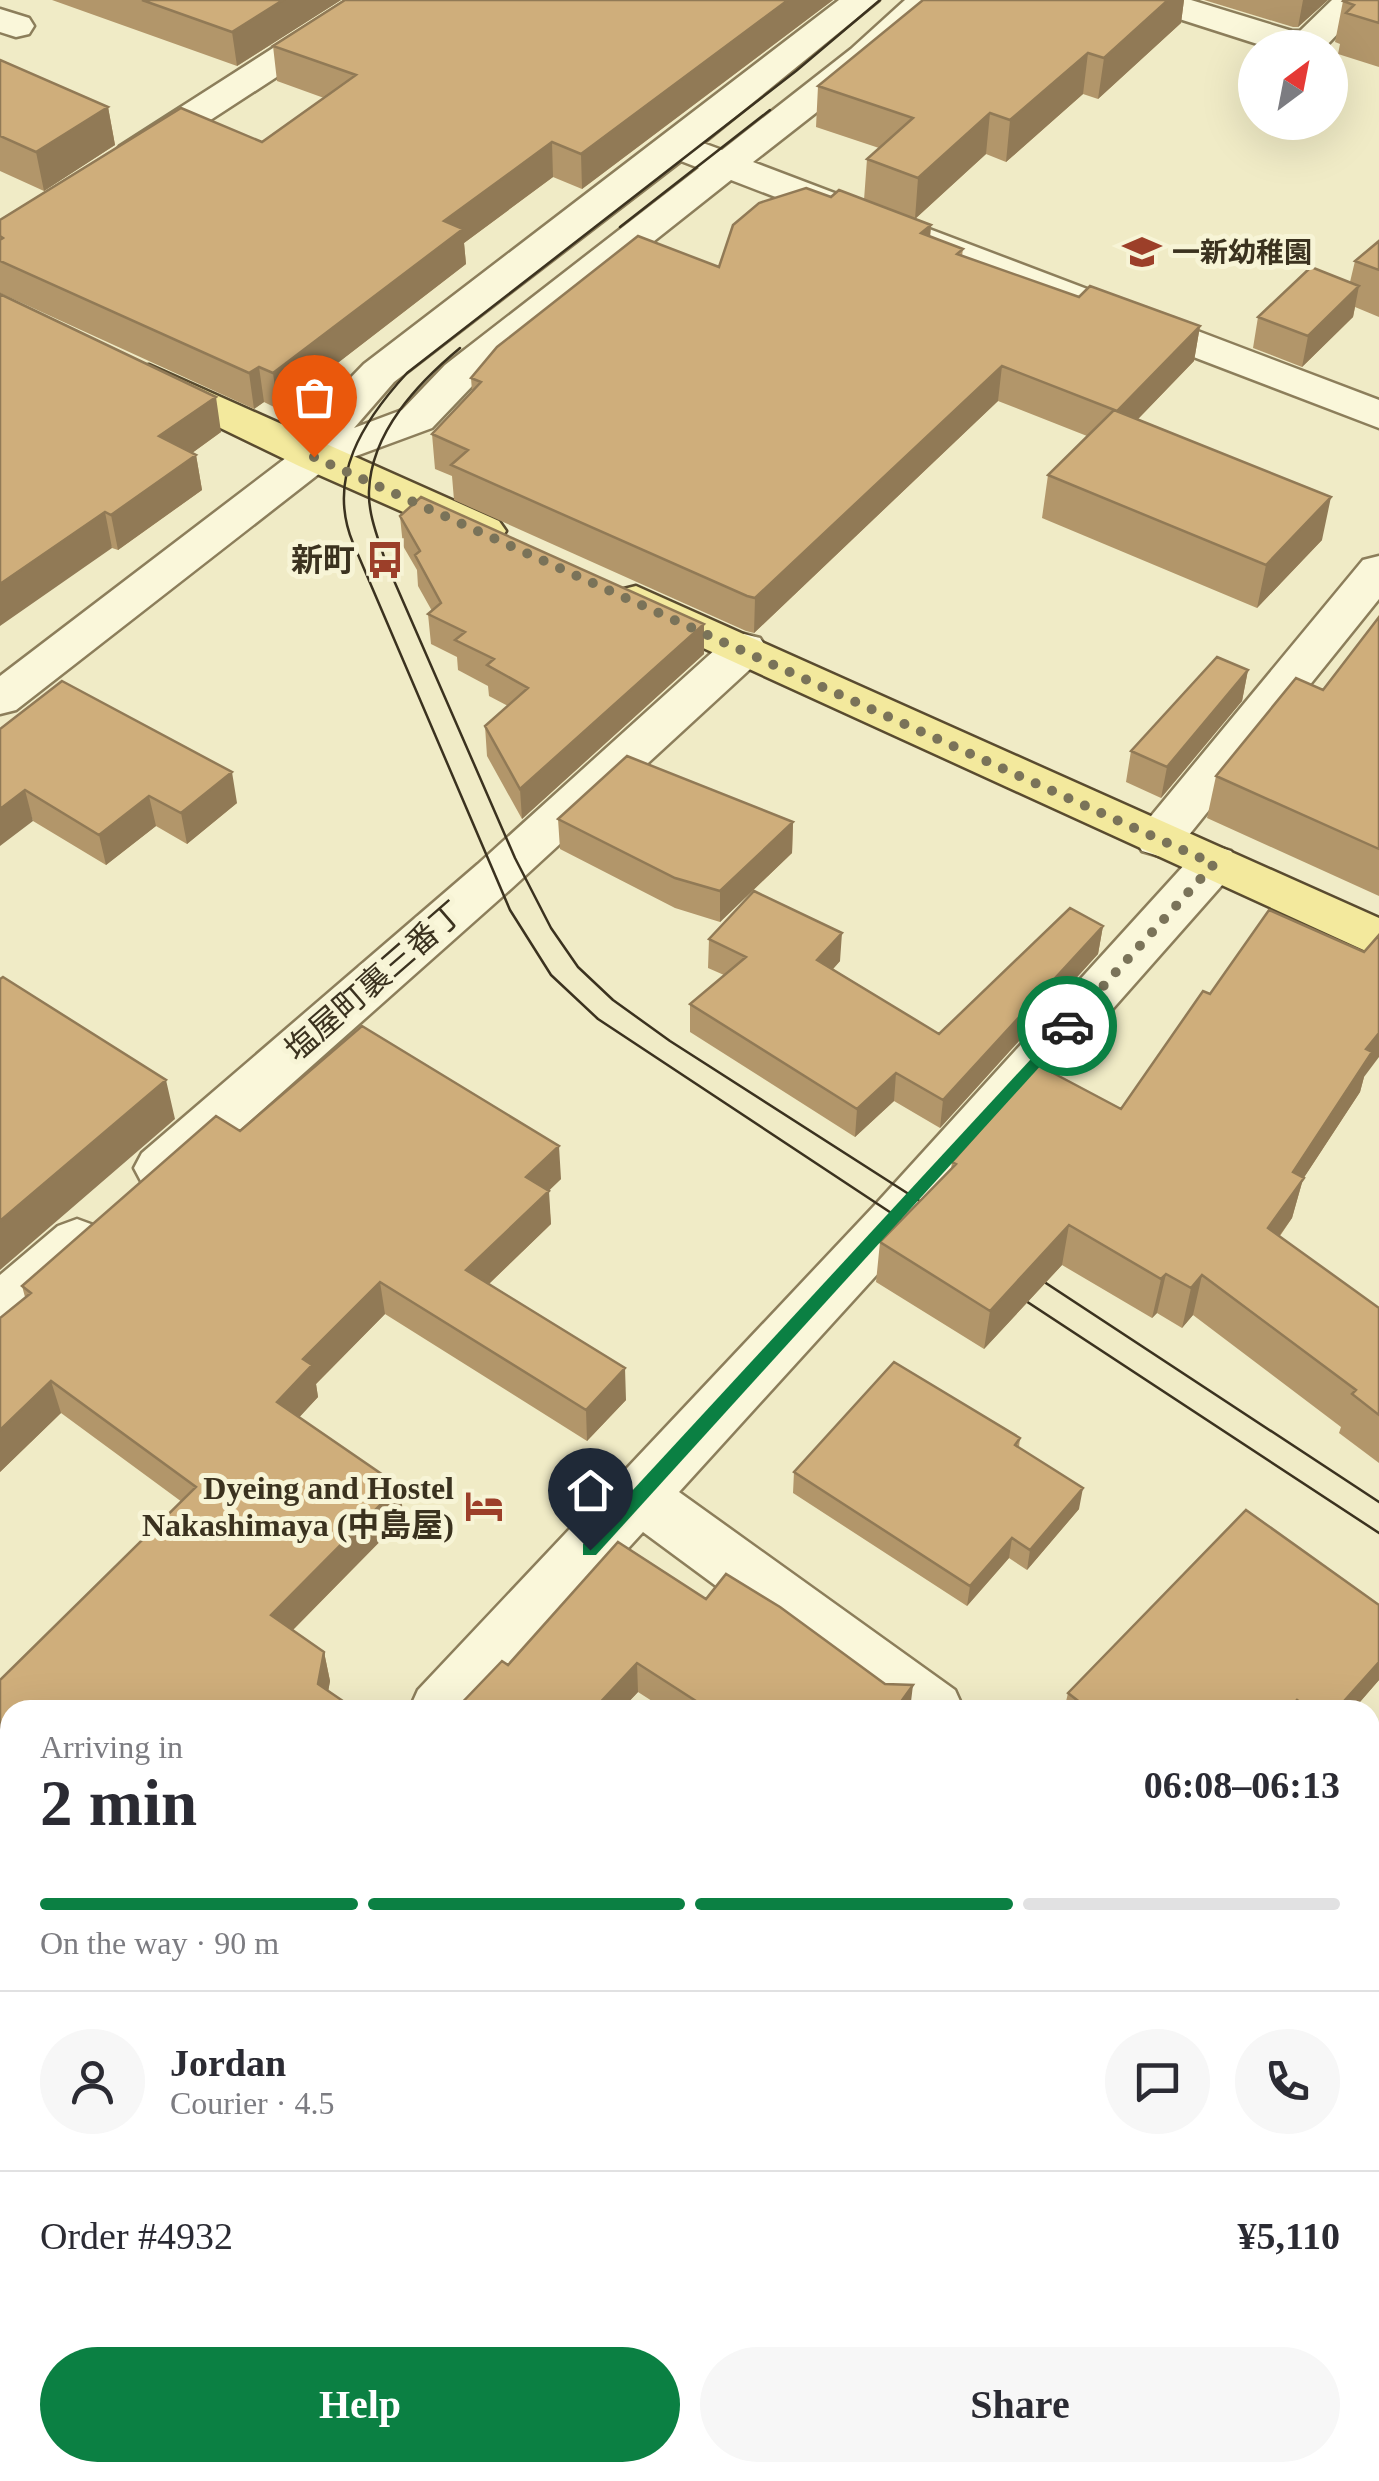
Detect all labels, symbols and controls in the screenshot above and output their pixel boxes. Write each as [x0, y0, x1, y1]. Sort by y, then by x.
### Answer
north arrow [1238, 30, 1348, 140]
map controls [1238, 30, 1348, 140]
school or university icon: 一新幼稚園 [1121, 231, 1163, 273]
place label: 一新幼稚園 [1172, 237, 1312, 268]
pin [272, 355, 357, 458]
icon: bag [287, 370, 342, 425]
bus stop icon: 新町 [364, 539, 406, 581]
place label: 新町 [291, 542, 355, 578]
street label: 塩屋町裏三番丁 [278, 894, 470, 1068]
courier [1017, 976, 1117, 1076]
icon: car [1040, 999, 1095, 1054]
pin [548, 1448, 633, 1551]
icon: home [563, 1463, 618, 1518]
place label: Dyeing and Hostel Nakashimaya (中島屋) [142, 1470, 454, 1543]
hotel icon: Dyeing and Hostel Nakashimaya (中島屋) [463, 1485, 505, 1527]
text: Arriving in [40, 1729, 183, 1765]
text: 06:08–06:13 [1144, 1764, 1340, 1806]
text: 2 min [40, 1767, 197, 1839]
text: On the way · 90 m [40, 1925, 279, 1961]
button: person [40, 2029, 145, 2134]
button: chat [1105, 2029, 1210, 2134]
button: phone [1235, 2029, 1340, 2134]
text: Jordan [170, 2042, 286, 2084]
text: Courier · 4.5 [170, 2085, 334, 2121]
text: Order #4932 [40, 2215, 233, 2257]
text: ¥5,110 [1238, 2215, 1340, 2257]
button: Help [40, 2347, 680, 2462]
button: Share [700, 2347, 1340, 2462]

